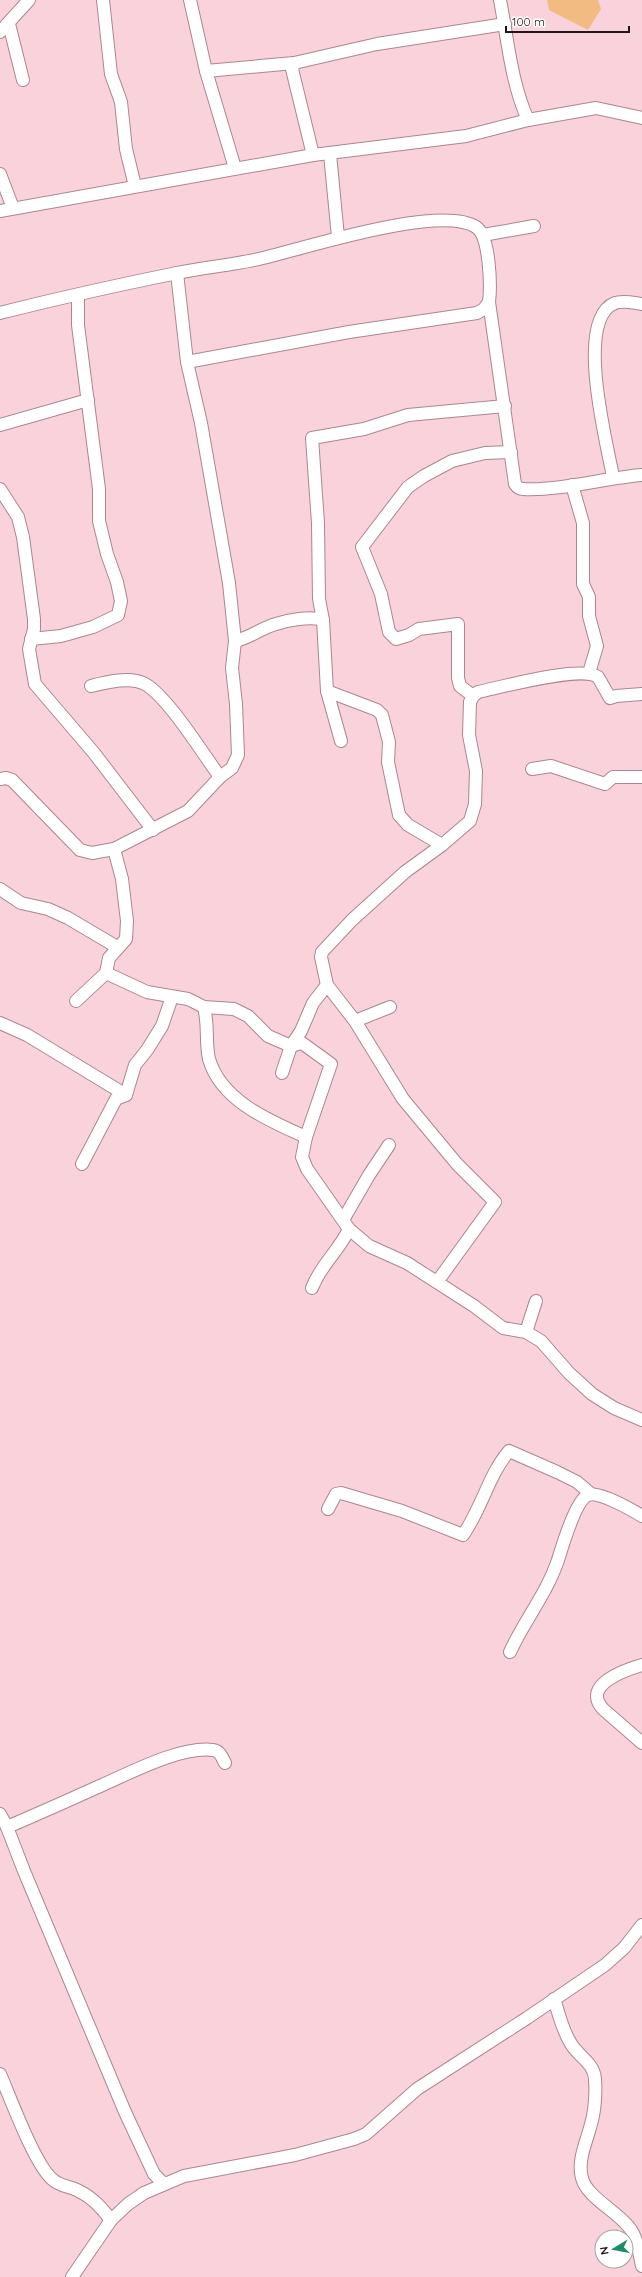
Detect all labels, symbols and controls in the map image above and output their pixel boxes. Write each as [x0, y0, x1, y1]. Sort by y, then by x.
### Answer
scale bar [506, 8, 629, 34]
text: 100 m [512, 14, 545, 29]
north arrow [594, 2229, 634, 2269]
text: N [597, 2246, 612, 2256]

